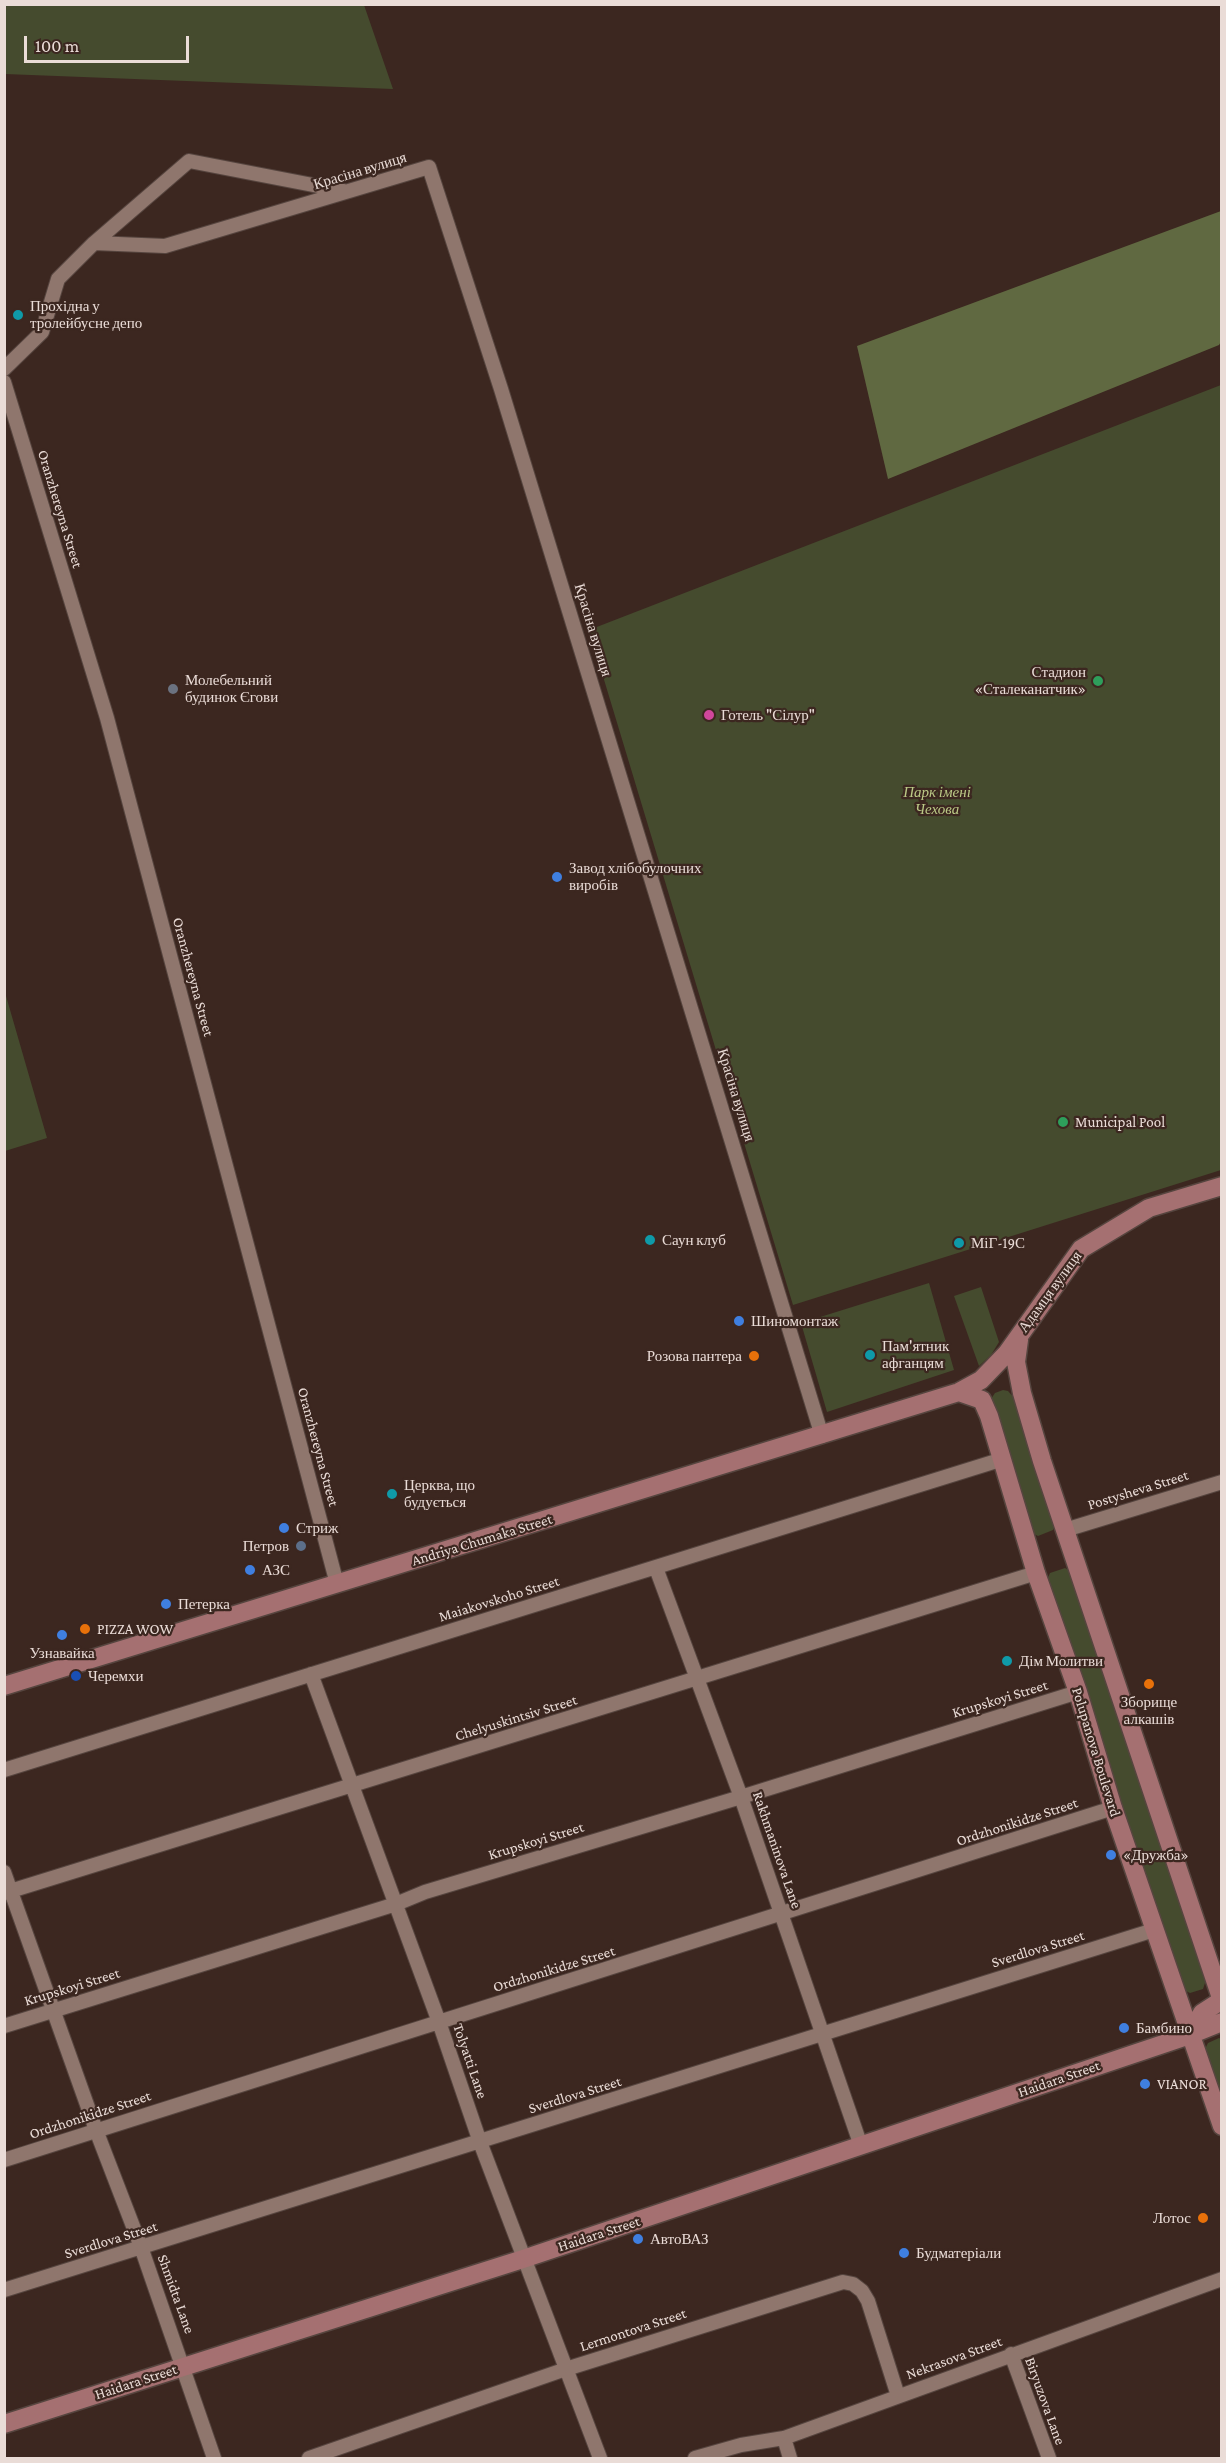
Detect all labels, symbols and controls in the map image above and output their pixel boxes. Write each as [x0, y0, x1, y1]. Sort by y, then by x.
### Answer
scale bar [27, 24, 192, 62]
text: 100 m [35, 36, 79, 56]
street label: Красіна вулиця [311, 148, 409, 194]
place label: Прохідна у тролейбусне депо [30, 297, 142, 332]
marker: Прохідна у тролейбусне депо [11, 308, 25, 322]
street label: Oranzhereyna Street [33, 448, 87, 570]
street label: Красіна вулиця [570, 581, 616, 679]
place label: Стадион «Сталеканатчик» [975, 663, 1086, 698]
place label: Молебельний будинок Єгови [185, 671, 278, 706]
marker: Стадион «Сталеканатчик» [1091, 674, 1105, 688]
marker: Молебельний будинок Єгови [166, 682, 180, 696]
place label: Готель "Сілур" [721, 706, 815, 724]
marker: Готель "Сілур" [702, 708, 716, 722]
park label: Парк імені Чехова [903, 783, 971, 818]
place label: Завод хлібобулочних виробів [569, 859, 702, 894]
marker: Завод хлібобулочних виробів [550, 870, 564, 884]
street label: Oranzhereyna Street [168, 915, 218, 1039]
street label: Красіна вулиця [713, 1046, 759, 1144]
place label: Municipal Pool [1075, 1113, 1165, 1131]
marker: Municipal Pool [1056, 1115, 1070, 1129]
place label: Саун клуб [662, 1231, 726, 1249]
marker: Саун клуб [643, 1233, 657, 1247]
place label: МіГ-19С [971, 1234, 1025, 1252]
marker: МіГ-19С [952, 1236, 966, 1250]
street label: Адамця вулиця [1014, 1248, 1086, 1336]
place label: Шиномонтаж [751, 1312, 838, 1330]
marker: Шиномонтаж [732, 1314, 746, 1328]
place label: Пам'ятник афганцям [882, 1337, 949, 1372]
place label: Розова пантера [647, 1347, 742, 1365]
marker: Пам'ятник афганцям [863, 1348, 877, 1362]
marker: Розова пантера [747, 1349, 761, 1363]
street label: Oranzhereyna Street [293, 1385, 343, 1509]
street label: Postysheva Street [1085, 1466, 1191, 1514]
place label: Церква, що будується [404, 1476, 475, 1511]
marker: Церква, що будується [385, 1487, 399, 1501]
street label: Andriya Chumaka Street [409, 1510, 555, 1570]
place label: Стриж [296, 1519, 338, 1537]
marker: Стриж [277, 1521, 291, 1535]
place label: Петров [243, 1537, 289, 1555]
marker: Петров [294, 1539, 308, 1553]
place label: АЗС [262, 1561, 290, 1579]
marker: АЗС [243, 1563, 257, 1577]
street label: Maiakovskoho Street [436, 1572, 562, 1626]
place label: Петерка [178, 1595, 230, 1613]
marker: Петерка [159, 1597, 173, 1611]
place label: PIZZA WOW [97, 1620, 173, 1638]
marker: PIZZA WOW [78, 1622, 92, 1636]
marker: Узнавайка [55, 1628, 69, 1642]
place label: Узнавайка [29, 1644, 95, 1662]
place label: Дім Молитви [1019, 1652, 1103, 1670]
marker: Дім Молитви [1000, 1654, 1014, 1668]
place label: Черемхи [88, 1667, 144, 1685]
marker: Черемхи [69, 1669, 83, 1683]
street label: Krupskoyi Street [950, 1676, 1050, 1722]
marker: Зборище алкашів [1142, 1677, 1156, 1691]
street label: Polupanova Boulevard [1068, 1685, 1124, 1819]
street label: Chelyuskintsiv Street [453, 1691, 579, 1745]
place label: Зборище алкашів [1121, 1693, 1177, 1728]
street label: Rakhmaninova Lane [749, 1789, 805, 1911]
street label: Ordzhonikidze Street [954, 1794, 1080, 1850]
street label: Krupskoyi Street [486, 1818, 586, 1864]
place label: «Дружба» [1123, 1846, 1189, 1864]
marker: «Дружба» [1104, 1848, 1118, 1862]
street label: Sverdlova Street [989, 1926, 1087, 1972]
street label: Ordzhonikidze Street [491, 1942, 617, 1996]
street label: Krupskoyi Street [22, 1964, 122, 2010]
place label: Бамбино [1136, 2019, 1192, 2037]
street label: Tolyatti Lane [449, 2021, 491, 2101]
marker: Бамбино [1117, 2021, 1131, 2035]
street label: Haidara Street [1016, 2057, 1102, 2101]
street label: Sverdlova Street [526, 2072, 624, 2118]
place label: VIANOR [1157, 2075, 1207, 2093]
marker: VIANOR [1138, 2077, 1152, 2091]
street label: Ordzhonikidze Street [27, 2087, 153, 2143]
place label: Лотос [1153, 2209, 1191, 2227]
marker: Лотос [1196, 2211, 1210, 2225]
street label: Haidara Street [556, 2212, 642, 2256]
street label: Sverdlova Street [62, 2217, 160, 2263]
place label: АвтоВАЗ [650, 2230, 708, 2248]
marker: АвтоВАЗ [631, 2232, 645, 2246]
place label: Будматеріали [916, 2244, 1001, 2262]
marker: Будматеріали [897, 2246, 911, 2260]
street label: Shmidta Lane [153, 2252, 199, 2336]
street label: Lermontova Street [577, 2304, 689, 2356]
street label: Nekrasova Street [904, 2332, 1004, 2384]
street label: Biryuzova Lane [1021, 2355, 1069, 2447]
street label: Haidara Street [93, 2360, 179, 2404]

